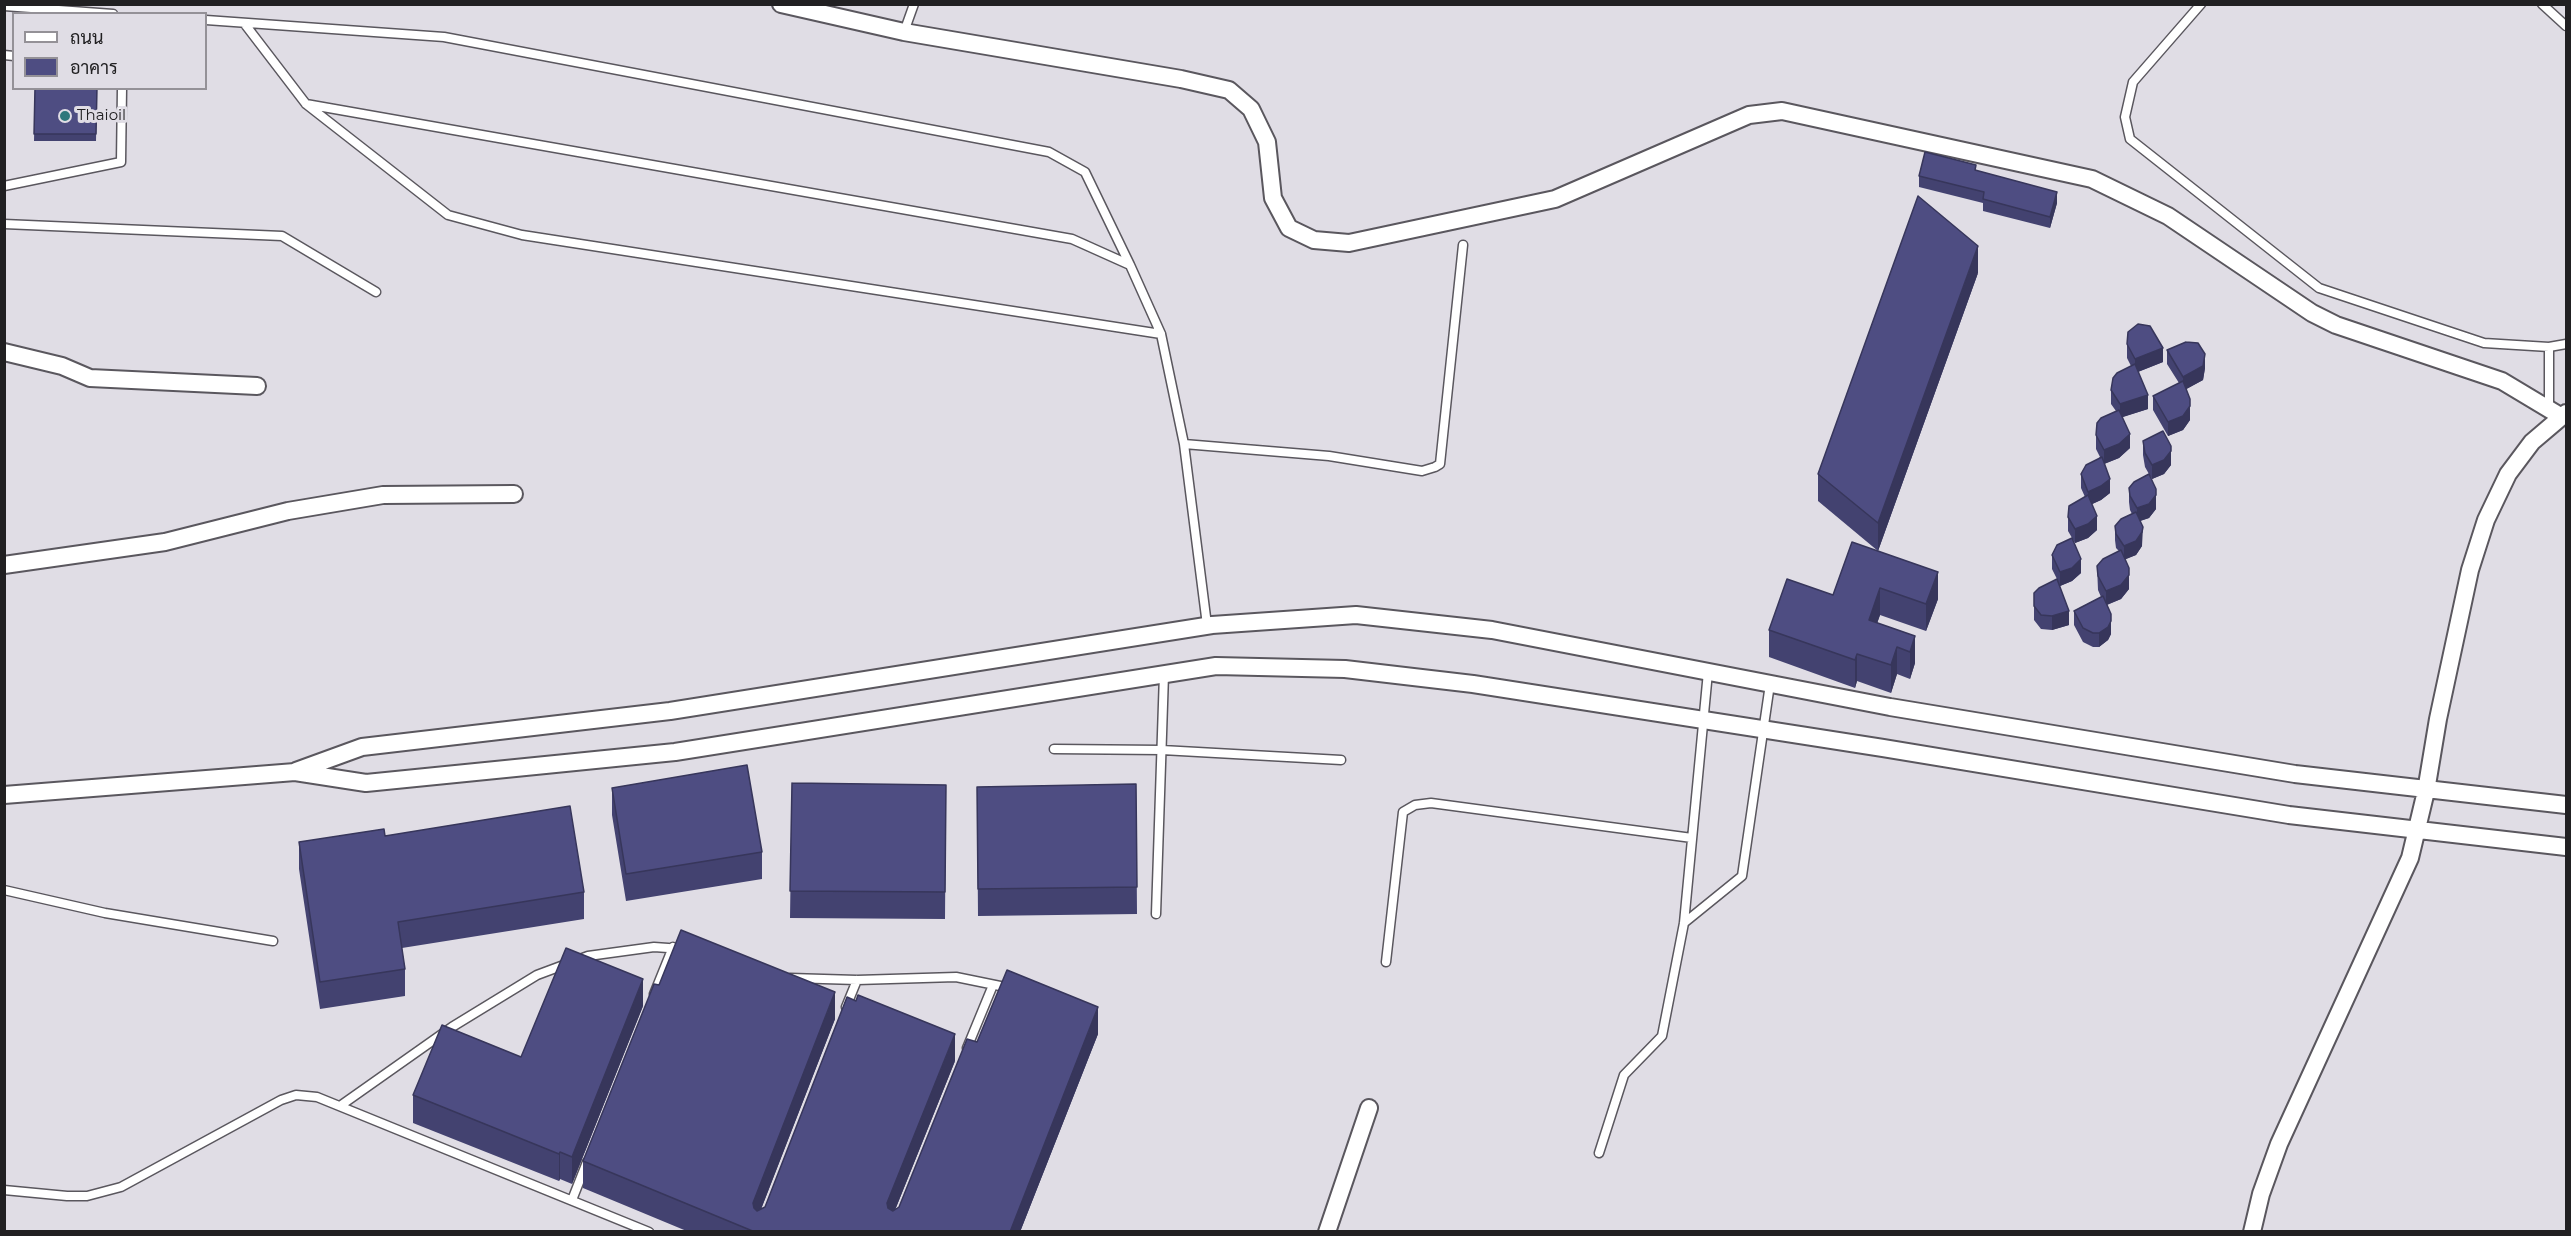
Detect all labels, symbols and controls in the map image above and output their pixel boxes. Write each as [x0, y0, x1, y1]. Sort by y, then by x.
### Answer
legend [12, 12, 207, 90]
text: ถนน [70, 27, 103, 49]
text: อาคาร [70, 57, 118, 79]
place label: Thaioil [77, 107, 126, 125]
marker: Thaioil [58, 109, 72, 123]

